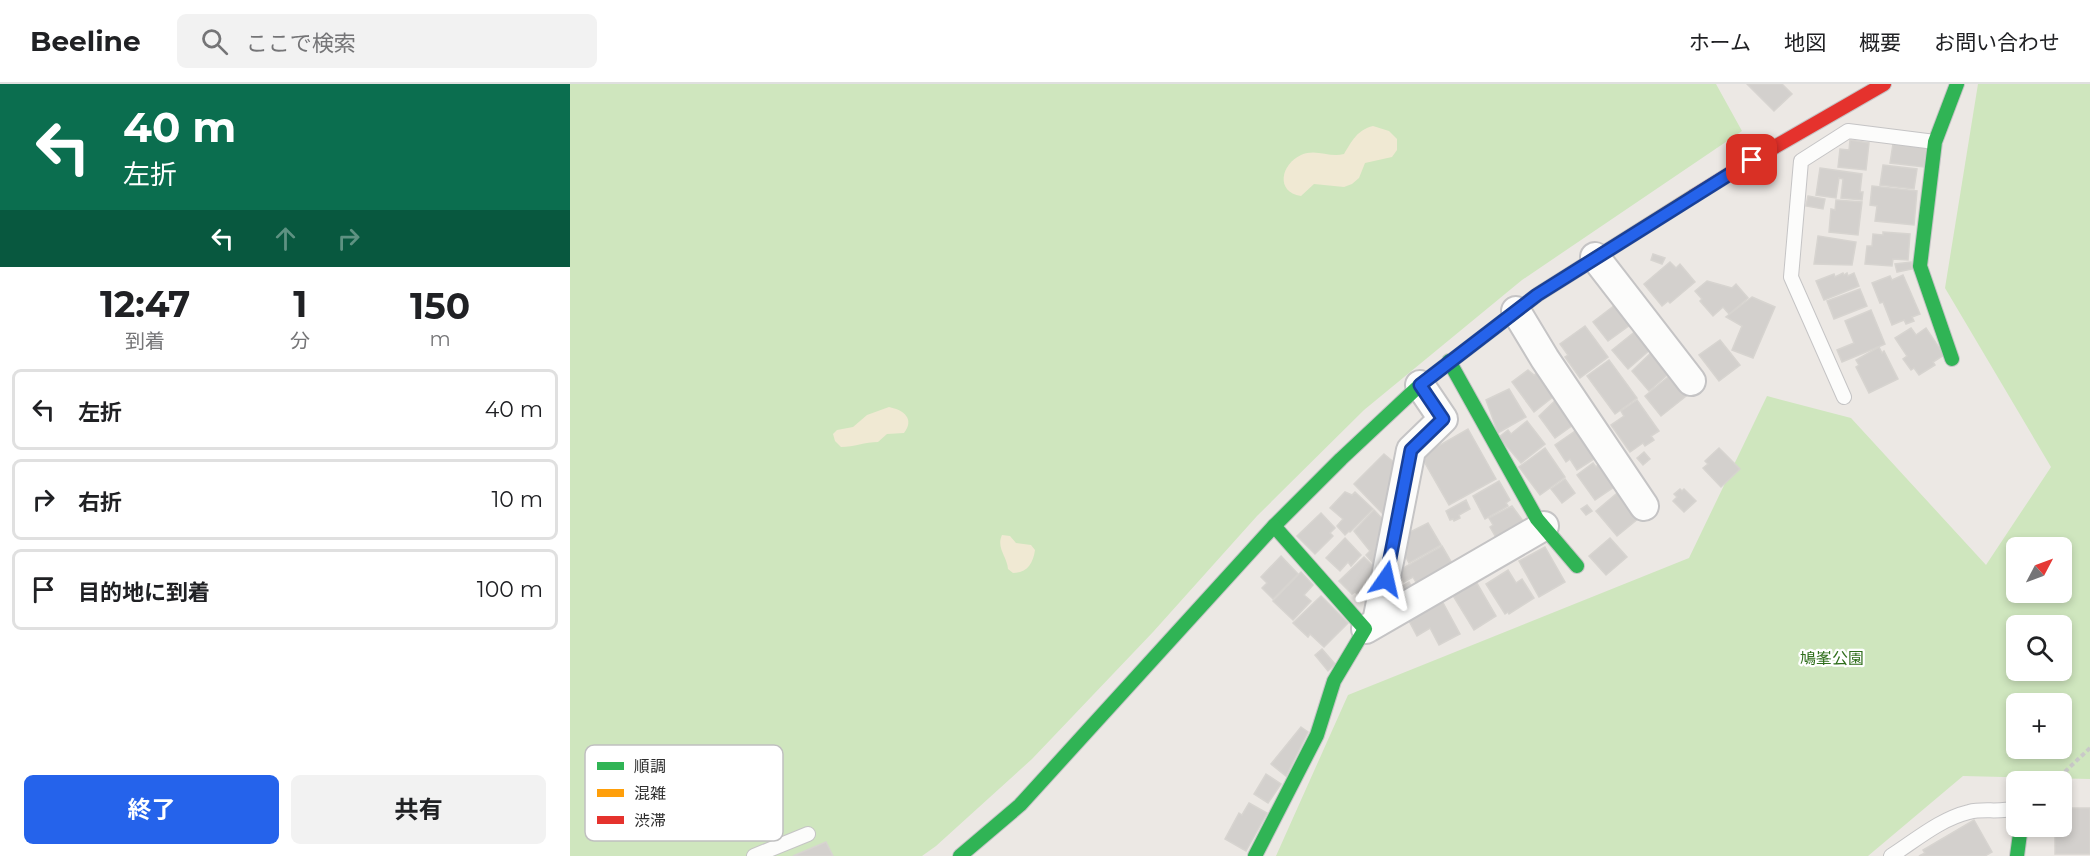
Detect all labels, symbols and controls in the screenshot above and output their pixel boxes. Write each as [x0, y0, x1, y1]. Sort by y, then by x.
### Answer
search box [177, 14, 597, 68]
text: Beeline [30, 24, 141, 58]
icon: search [198, 25, 231, 58]
text: ここで検索 [246, 30, 356, 57]
text: ホーム [1689, 30, 1751, 55]
text: 地図 [1784, 30, 1826, 55]
text: 概要 [1859, 30, 1901, 55]
text: お問い合わせ [1934, 30, 2060, 55]
text: 40 m [123, 101, 236, 153]
icon: left [24, 108, 102, 186]
pin [1726, 134, 1777, 185]
icon: arrive [1735, 143, 1768, 176]
text: 左折 [123, 158, 177, 191]
icon: left [206, 222, 239, 255]
icon: ahead [269, 222, 302, 255]
icon: right [332, 222, 365, 255]
text: 12:47 [100, 282, 190, 326]
text: 1 [293, 282, 307, 326]
text: 150 [410, 284, 470, 328]
text: m [429, 327, 451, 351]
text: 到着 [125, 329, 165, 353]
text: 分 [290, 329, 310, 353]
icon: left [27, 393, 60, 426]
text: 40 m [485, 396, 543, 423]
text: 左折 [78, 399, 122, 426]
icon: right [27, 483, 60, 516]
text: 10 m [491, 486, 543, 513]
text: 右折 [78, 489, 122, 516]
north arrow [2006, 537, 2072, 603]
map controls [2006, 537, 2072, 837]
position arrow [1354, 547, 1418, 611]
icon: arrive [27, 573, 60, 606]
text: 100 m [477, 576, 543, 603]
text: 目的地に到着 [78, 579, 210, 606]
button: search [2006, 615, 2072, 681]
park label: 鳩峯公園 [1800, 649, 1864, 668]
button: + [2006, 693, 2072, 759]
legend [585, 745, 783, 841]
text: 順調 [634, 757, 666, 776]
button: − [2006, 771, 2072, 837]
button: 終了 [24, 775, 279, 844]
button: 共有 [291, 775, 546, 844]
text: 混雑 [634, 784, 666, 803]
text: 渋滞 [634, 811, 666, 830]

